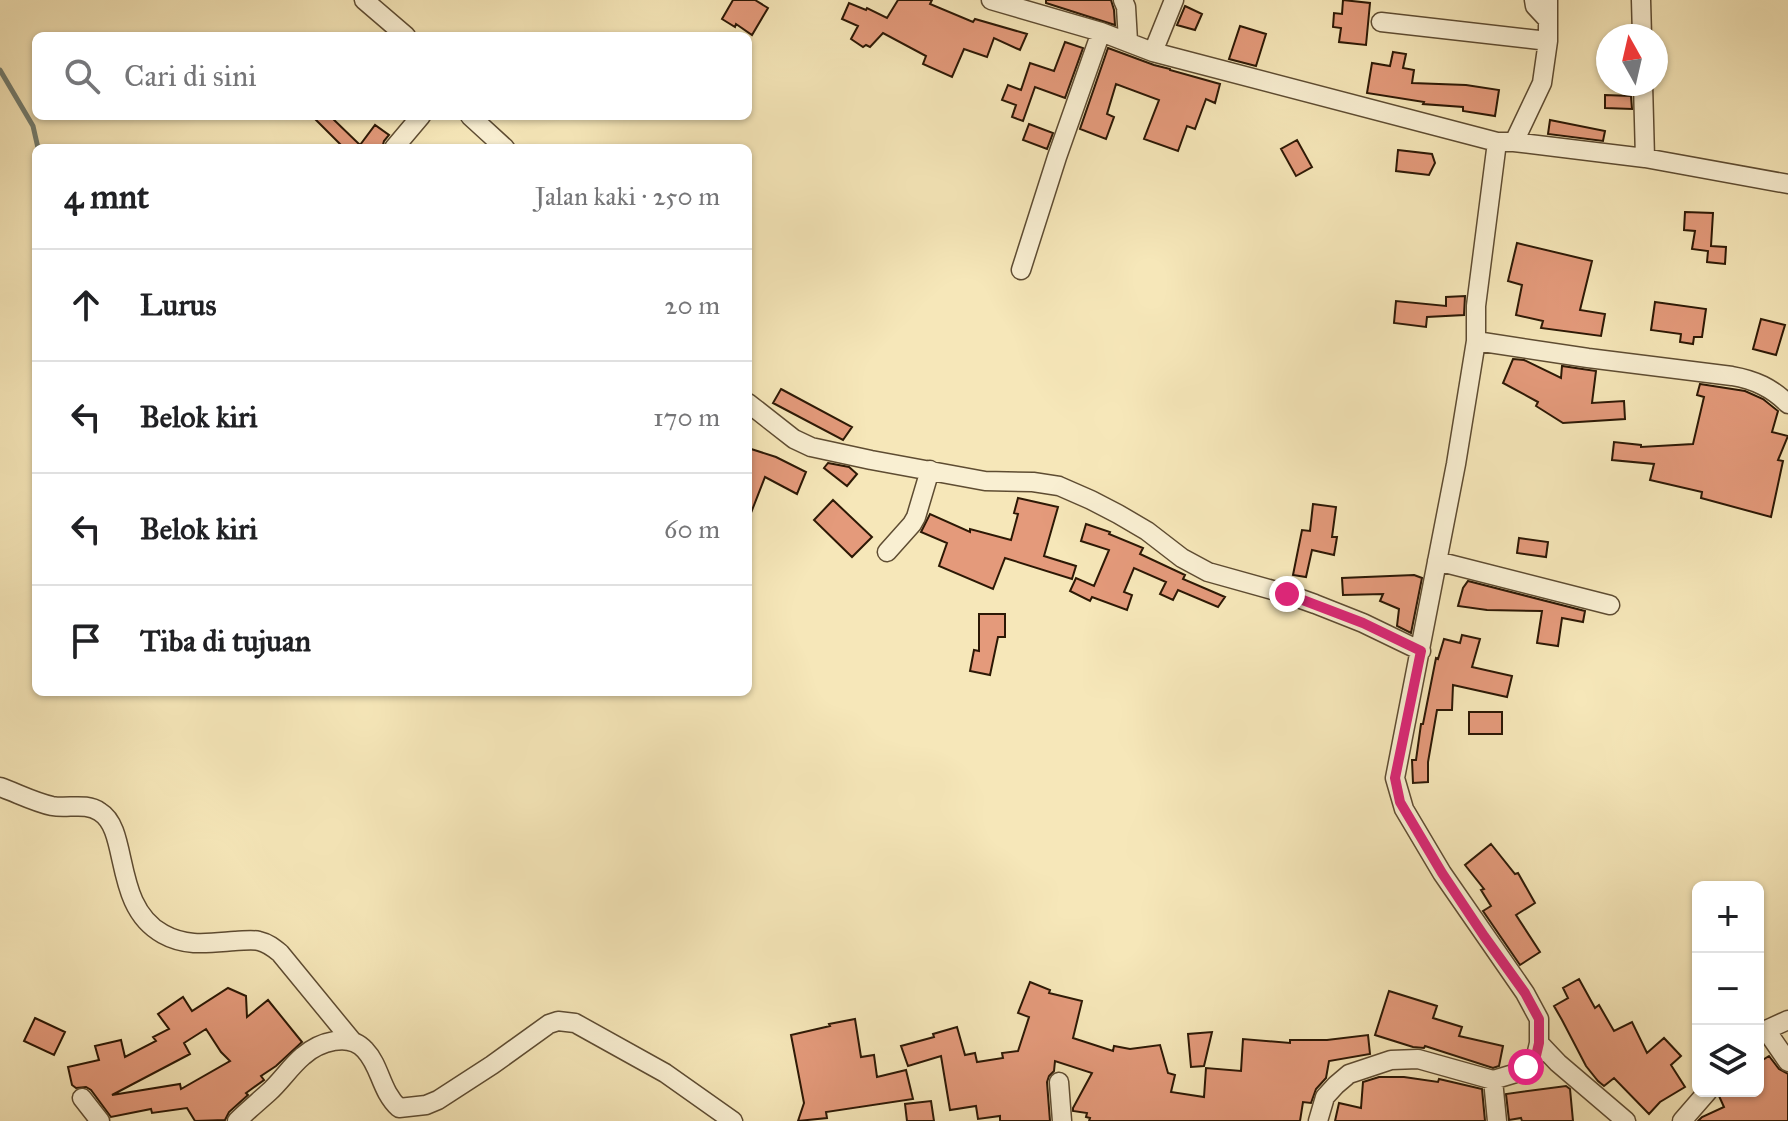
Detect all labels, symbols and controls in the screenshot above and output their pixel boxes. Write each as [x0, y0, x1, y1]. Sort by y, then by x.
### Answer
north arrow [1596, 24, 1668, 96]
search box [32, 32, 752, 120]
icon: search [60, 54, 104, 98]
text: Cari di sini [124, 58, 257, 94]
text: 4 mnt [64, 176, 149, 217]
text: Jalan kaki · 250 m [535, 180, 720, 212]
icon: ahead [64, 283, 108, 327]
text: Lurus [140, 287, 216, 323]
text: 20 m [665, 289, 720, 321]
icon: left [64, 395, 108, 439]
text: Belok kiri [140, 399, 258, 435]
text: 170 m [653, 401, 720, 433]
icon: left [64, 507, 108, 551]
text: Belok kiri [140, 511, 258, 547]
text: 60 m [664, 513, 720, 545]
route end [1269, 576, 1305, 612]
icon: arrive [64, 619, 108, 663]
text: Tiba di tujuan [140, 623, 311, 659]
map controls [1692, 881, 1764, 1097]
button: + [1692, 881, 1764, 953]
button: − [1692, 953, 1764, 1025]
button: layers [1692, 1025, 1764, 1097]
route start [1508, 1049, 1544, 1085]

